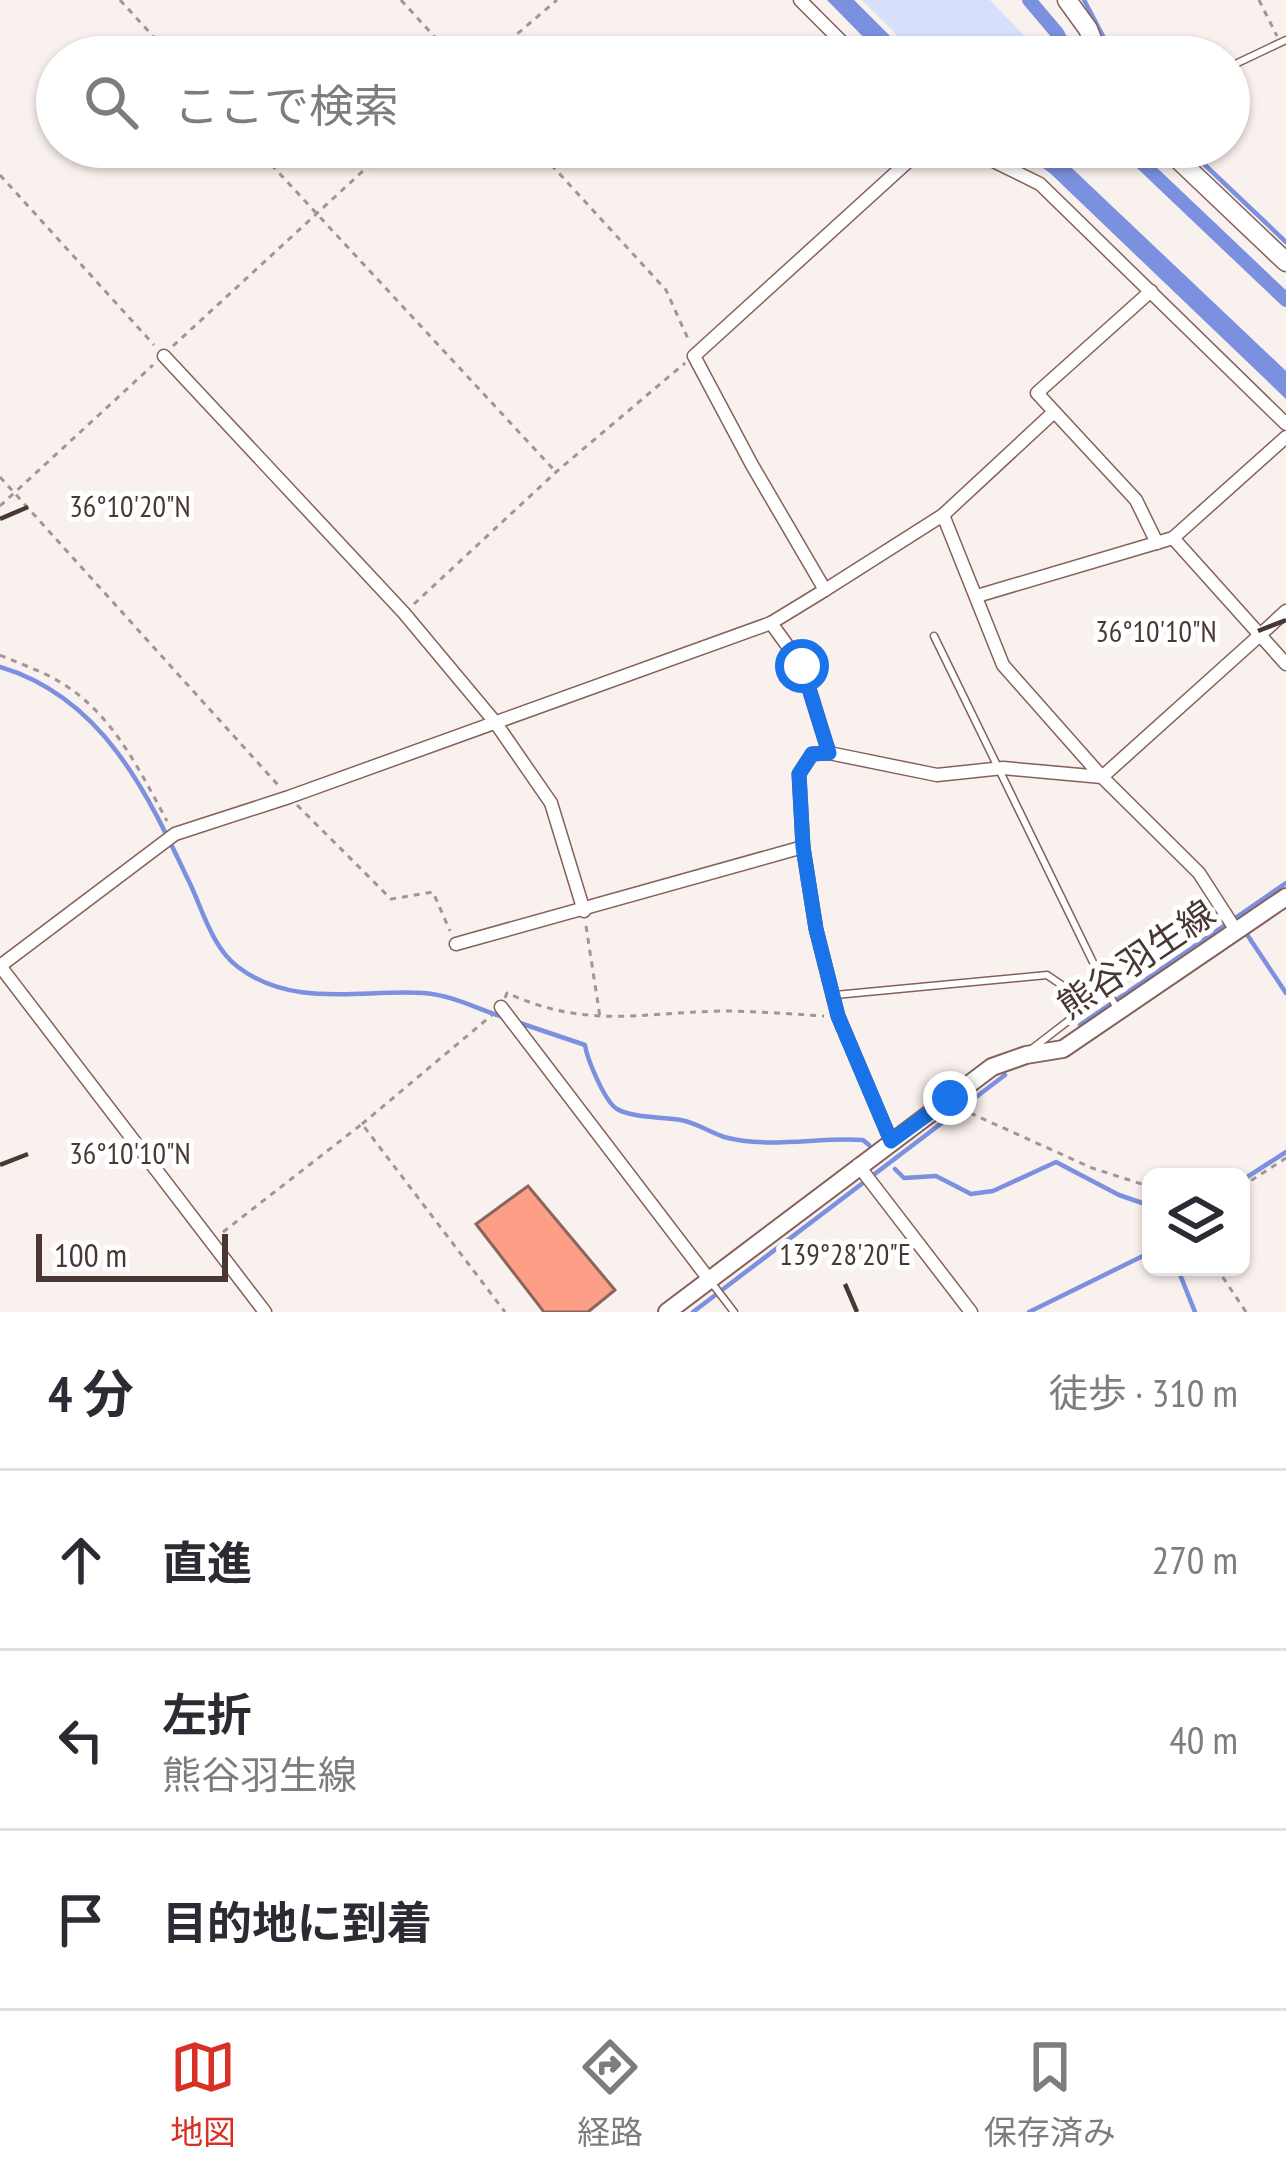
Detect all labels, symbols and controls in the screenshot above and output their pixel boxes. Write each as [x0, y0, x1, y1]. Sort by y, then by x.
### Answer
search box [36, 36, 1250, 168]
icon: search [78, 69, 144, 135]
text: ここで検索 [174, 76, 399, 134]
text: 36°10'20"N [69, 486, 191, 525]
text: 36°10'10"N [1095, 611, 1217, 650]
route start [775, 639, 829, 693]
street label: 熊谷羽生線 [1048, 889, 1223, 1028]
route end [923, 1071, 977, 1125]
text: 36°10'10"N [69, 1133, 191, 1172]
map controls [1142, 1168, 1250, 1276]
button: layers [1142, 1168, 1250, 1276]
scale bar [36, 1228, 228, 1281]
text: 100 m [54, 1233, 127, 1276]
text: 139°28'20"E [779, 1234, 911, 1273]
text: 4 分 [48, 1360, 134, 1426]
text: 徒歩 · 310 m [1049, 1367, 1238, 1418]
icon: ahead [48, 1527, 114, 1593]
text: 直進 [162, 1533, 252, 1591]
text: 270 m [1152, 1534, 1238, 1585]
text: 左折 [162, 1685, 252, 1743]
icon: left [48, 1707, 114, 1773]
text: 40 m [1169, 1714, 1238, 1765]
text: 熊谷羽生線 [162, 1749, 357, 1800]
icon: arrive [48, 1887, 114, 1953]
text: 目的地に到着 [162, 1893, 432, 1951]
tab: 地図 [170, 2034, 236, 2154]
tab: 経路 [577, 2034, 643, 2154]
tab: 保存済み [984, 2034, 1116, 2154]

